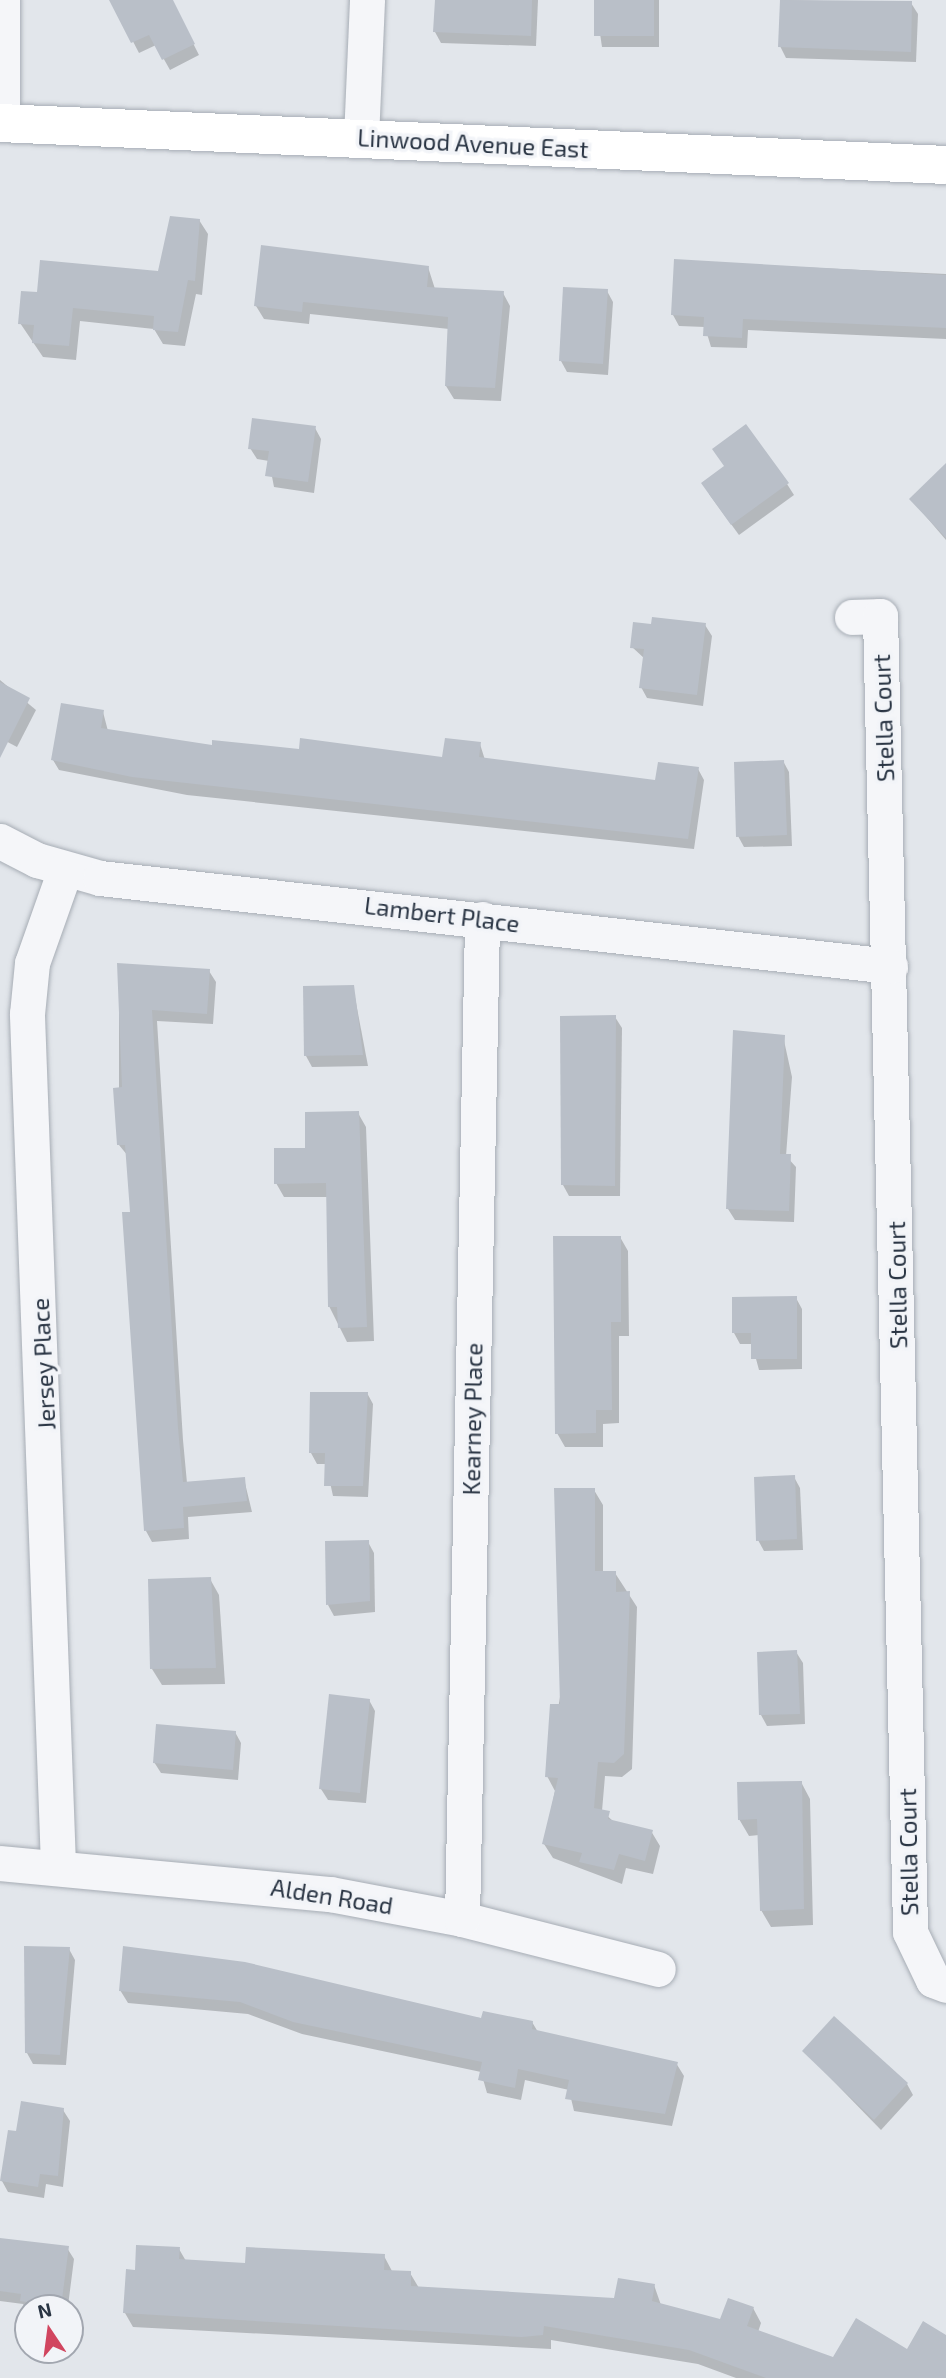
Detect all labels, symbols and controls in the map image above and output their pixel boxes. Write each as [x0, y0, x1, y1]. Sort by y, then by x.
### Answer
street label: Linwood Avenue East [356, 123, 590, 163]
street label: Stella Court [866, 654, 900, 782]
street label: Lambert Place [363, 890, 521, 938]
street label: Stella Court [881, 1221, 913, 1349]
street label: Jersey Place [25, 1297, 61, 1431]
street label: Kearney Place [456, 1342, 488, 1496]
street label: Stella Court [892, 1788, 924, 1916]
street label: Alden Road [269, 1872, 395, 1920]
north arrow [14, 2294, 84, 2364]
text: N [35, 2297, 54, 2323]

